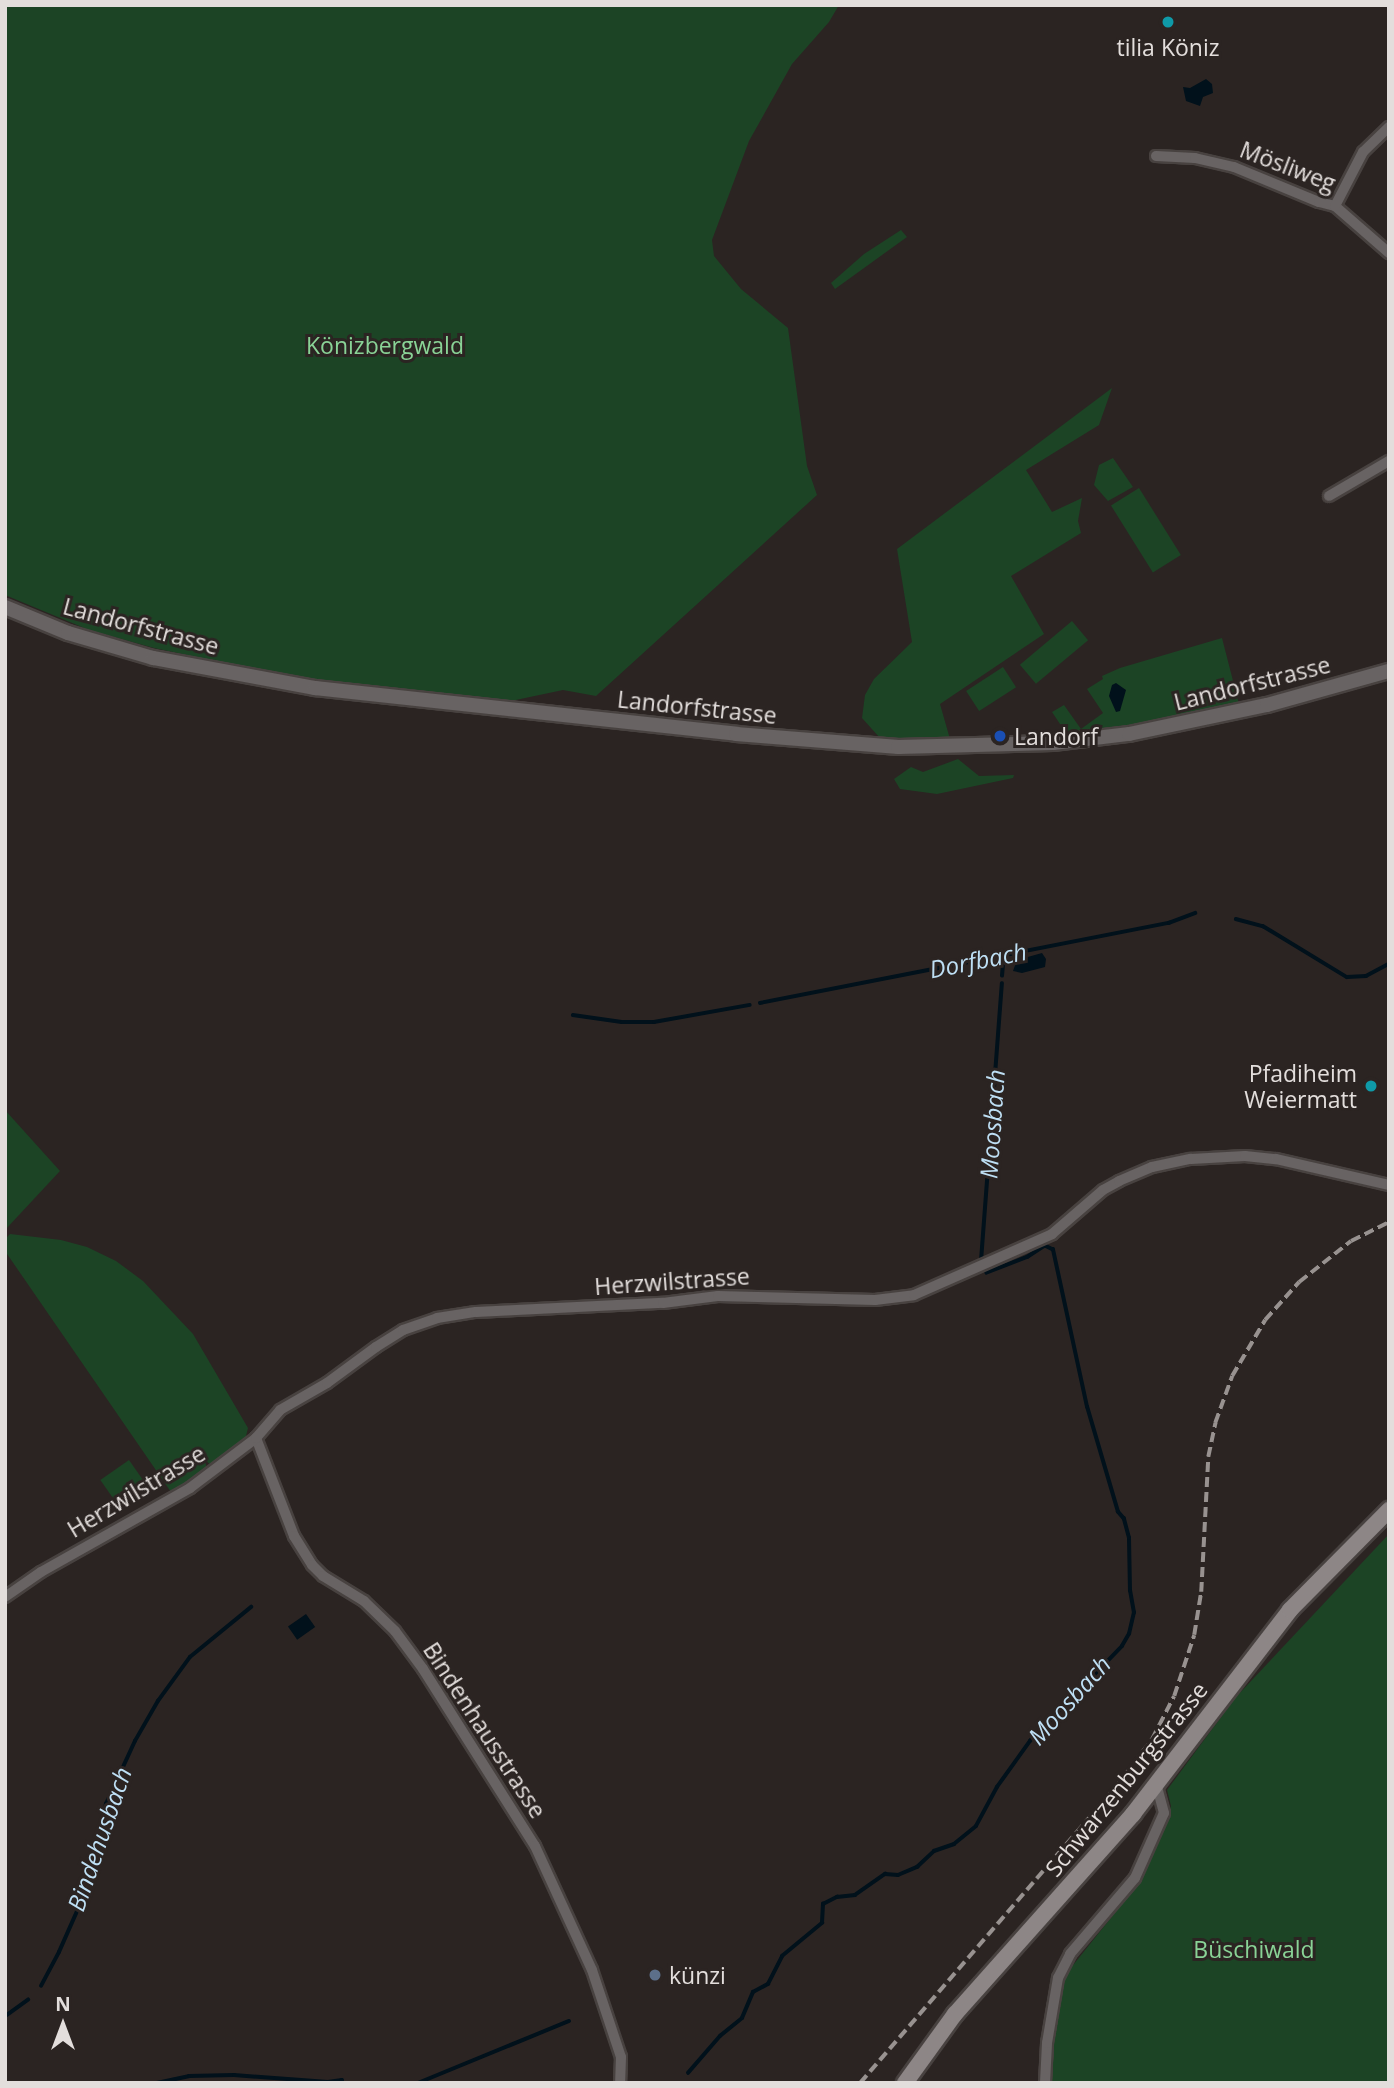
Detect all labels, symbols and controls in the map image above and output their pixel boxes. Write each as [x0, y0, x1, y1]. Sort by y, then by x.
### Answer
marker: tilia Köniz [1160, 14, 1176, 30]
place label: tilia Köniz [1117, 33, 1219, 61]
street label: Mösliweg [1236, 135, 1340, 197]
park label: Könizbergwald [306, 331, 464, 359]
street label: Landorfstrasse [60, 592, 222, 660]
street label: Landorfstrasse [1171, 650, 1333, 716]
street label: Landorfstrasse [616, 685, 778, 729]
place label: Landorf [1014, 722, 1098, 750]
marker: Landorf [992, 728, 1008, 744]
water label: Dorfbach [927, 936, 1029, 984]
place label: Pfadiheim Weiermatt [1244, 1059, 1357, 1113]
water label: Moosbach [974, 1068, 1010, 1180]
marker: Pfadiheim Weiermatt [1363, 1078, 1379, 1094]
street label: Herzwilstrasse [593, 1262, 751, 1300]
street label: Herzwilstrasse [62, 1439, 210, 1543]
street label: Bindenhausstrasse [418, 1637, 552, 1823]
water label: Moosbach [1022, 1650, 1116, 1750]
street label: Schwarzenburgstrasse [1039, 1676, 1213, 1882]
water label: Bindehusbach [61, 1763, 137, 1915]
park label: Büschiwald [1193, 1935, 1315, 1963]
place label: künzi [669, 1961, 726, 1989]
marker: künzi [647, 1967, 663, 1983]
north arrow [28, 1990, 98, 2060]
text: N [55, 1991, 71, 2017]

